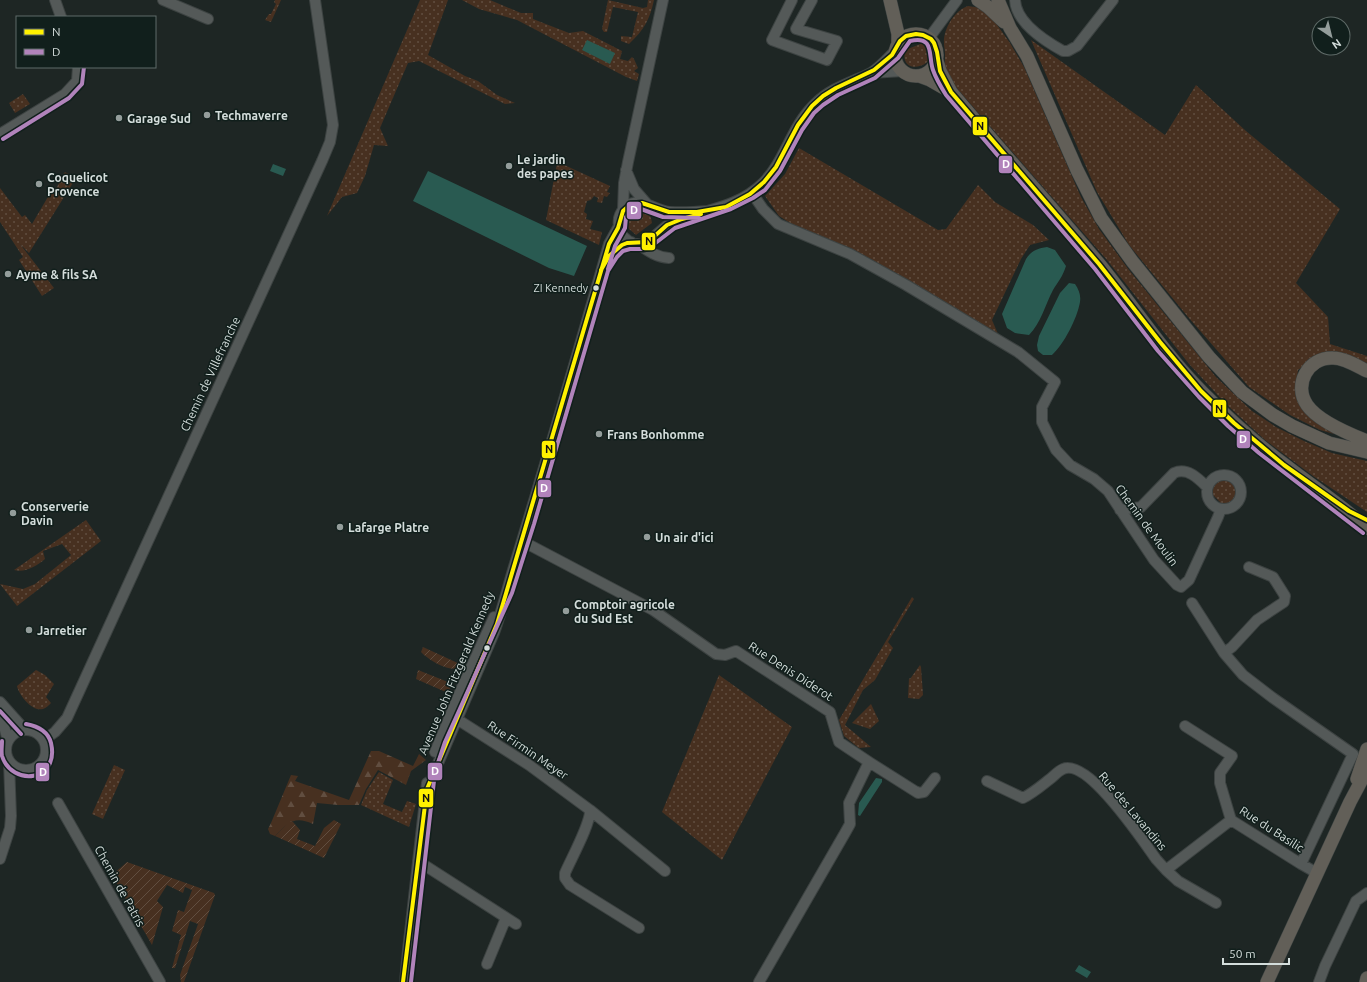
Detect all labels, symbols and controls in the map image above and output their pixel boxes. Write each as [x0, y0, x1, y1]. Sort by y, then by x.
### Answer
legend [16, 16, 156, 68]
north arrow [1311, 16, 1351, 56]
text: N [52, 25, 61, 38]
text: N [1330, 37, 1344, 51]
text: D [52, 45, 60, 58]
place label: Techmaverre [215, 109, 288, 122]
marker: Techmaverre [202, 110, 212, 120]
place label: Garage Sud [127, 112, 191, 125]
marker: Garage Sud [114, 113, 124, 123]
line badge: N [972, 116, 988, 136]
text: N [976, 120, 984, 132]
place label: Le jardin des papes [517, 153, 573, 180]
line badge: D [998, 155, 1013, 174]
text: D [1002, 158, 1010, 170]
marker: Le jardin des papes [504, 161, 514, 171]
place label: Coquelicot Provence [47, 171, 108, 198]
marker: Coquelicot Provence [34, 179, 44, 189]
line badge: D [626, 201, 642, 220]
text: D [630, 204, 638, 216]
line badge: N [641, 232, 656, 251]
text: N [645, 235, 653, 247]
place label: Ayme & fils SA [16, 268, 98, 281]
marker: Ayme & fils SA [3, 269, 13, 279]
place label: ZI Kennedy [533, 282, 589, 294]
marker: ZI Kennedy [591, 283, 601, 293]
street label: Chemin de Villefranche [178, 315, 242, 433]
line badge: N [1212, 399, 1227, 418]
text: N [1215, 403, 1223, 415]
place label: Frans Bonhomme [607, 428, 705, 441]
marker: Frans Bonhomme [594, 429, 604, 439]
line badge: D [1236, 430, 1251, 449]
text: D [1239, 433, 1247, 445]
line badge: N [541, 440, 556, 459]
text: N [545, 443, 553, 455]
line badge: D [537, 479, 552, 498]
text: D [540, 482, 548, 494]
street label: Chemin de Moulin [1113, 482, 1181, 568]
place label: Conserverie Davin [21, 500, 89, 527]
marker: Conserverie Davin [8, 508, 18, 518]
place label: Lafarge Platre [348, 521, 429, 534]
marker: Lafarge Platre [335, 522, 345, 532]
place label: Un air d'ici [655, 531, 714, 544]
marker: Un air d'ici [642, 532, 652, 542]
street label: Avenue John Fitzgerald Kennedy [416, 589, 496, 757]
place label: Comptoir agricole du Sud Est [574, 598, 675, 625]
marker: Comptoir agricole du Sud Est [561, 606, 571, 616]
place label: Jarretier [37, 624, 87, 637]
marker: Jarretier [24, 625, 34, 635]
street label: Rue Denis Diderot [746, 639, 836, 703]
unlabelled marker [482, 643, 492, 653]
street label: Rue Firmin Meyer [485, 718, 571, 782]
line badge: D [35, 762, 50, 782]
line badge: D [427, 762, 443, 781]
text: D [431, 765, 439, 777]
text: D [39, 766, 47, 778]
street label: Rue des Lavandins [1096, 769, 1170, 853]
line badge: N [418, 788, 434, 808]
text: N [422, 792, 430, 804]
street label: Rue du Basilic [1237, 803, 1307, 855]
street label: Chemin de Patris [92, 843, 148, 929]
scale bar [1223, 940, 1289, 966]
text: 50 m [1229, 947, 1256, 960]

